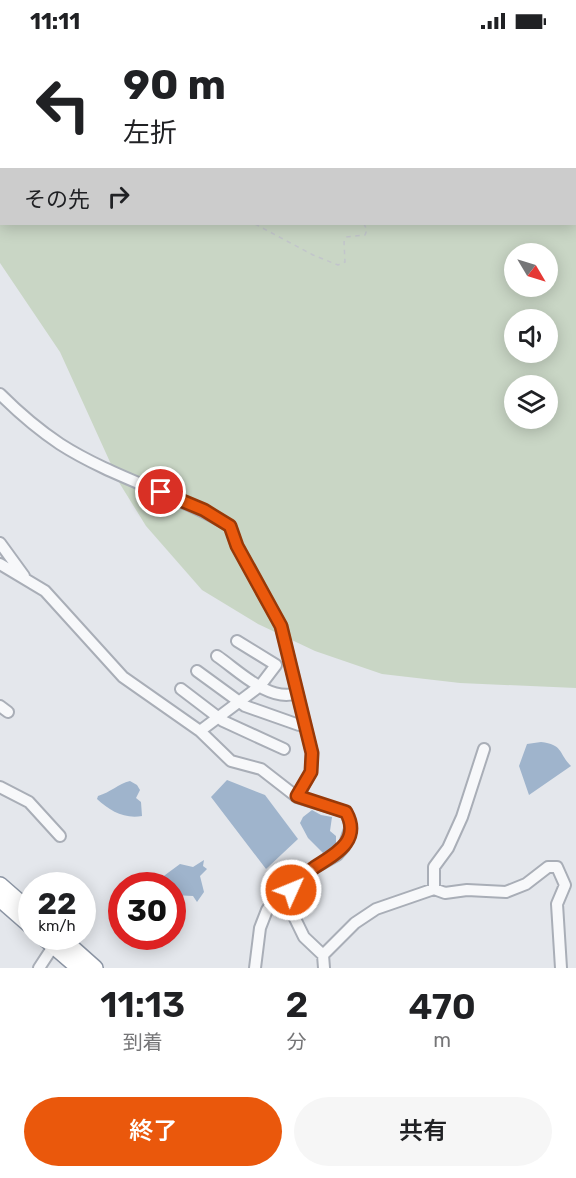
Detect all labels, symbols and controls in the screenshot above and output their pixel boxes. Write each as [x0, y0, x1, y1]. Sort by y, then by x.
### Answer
text: 11:11 [30, 8, 80, 35]
text: 90 m [123, 60, 226, 110]
icon: left [24, 66, 102, 144]
text: 左折 [123, 117, 177, 149]
icon: right [102, 180, 135, 213]
text: その先 [24, 186, 90, 213]
north arrow [504, 243, 558, 297]
map controls [504, 243, 558, 429]
button: sound [504, 309, 558, 363]
button: layers [504, 375, 558, 429]
pin [135, 466, 186, 517]
icon: arrive [144, 475, 177, 508]
position arrow [259, 858, 323, 922]
speed limit sign: 30 [108, 872, 186, 950]
text: 22 [38, 886, 77, 922]
text: km/h [38, 917, 76, 935]
text: 11:13 [100, 983, 185, 1026]
text: 2 [285, 983, 308, 1026]
text: 470 [408, 985, 476, 1028]
text: m [433, 1028, 451, 1052]
text: 到着 [123, 1030, 163, 1054]
text: 分 [287, 1030, 307, 1054]
button: 終了 [24, 1097, 282, 1166]
button: 共有 [294, 1097, 552, 1166]

